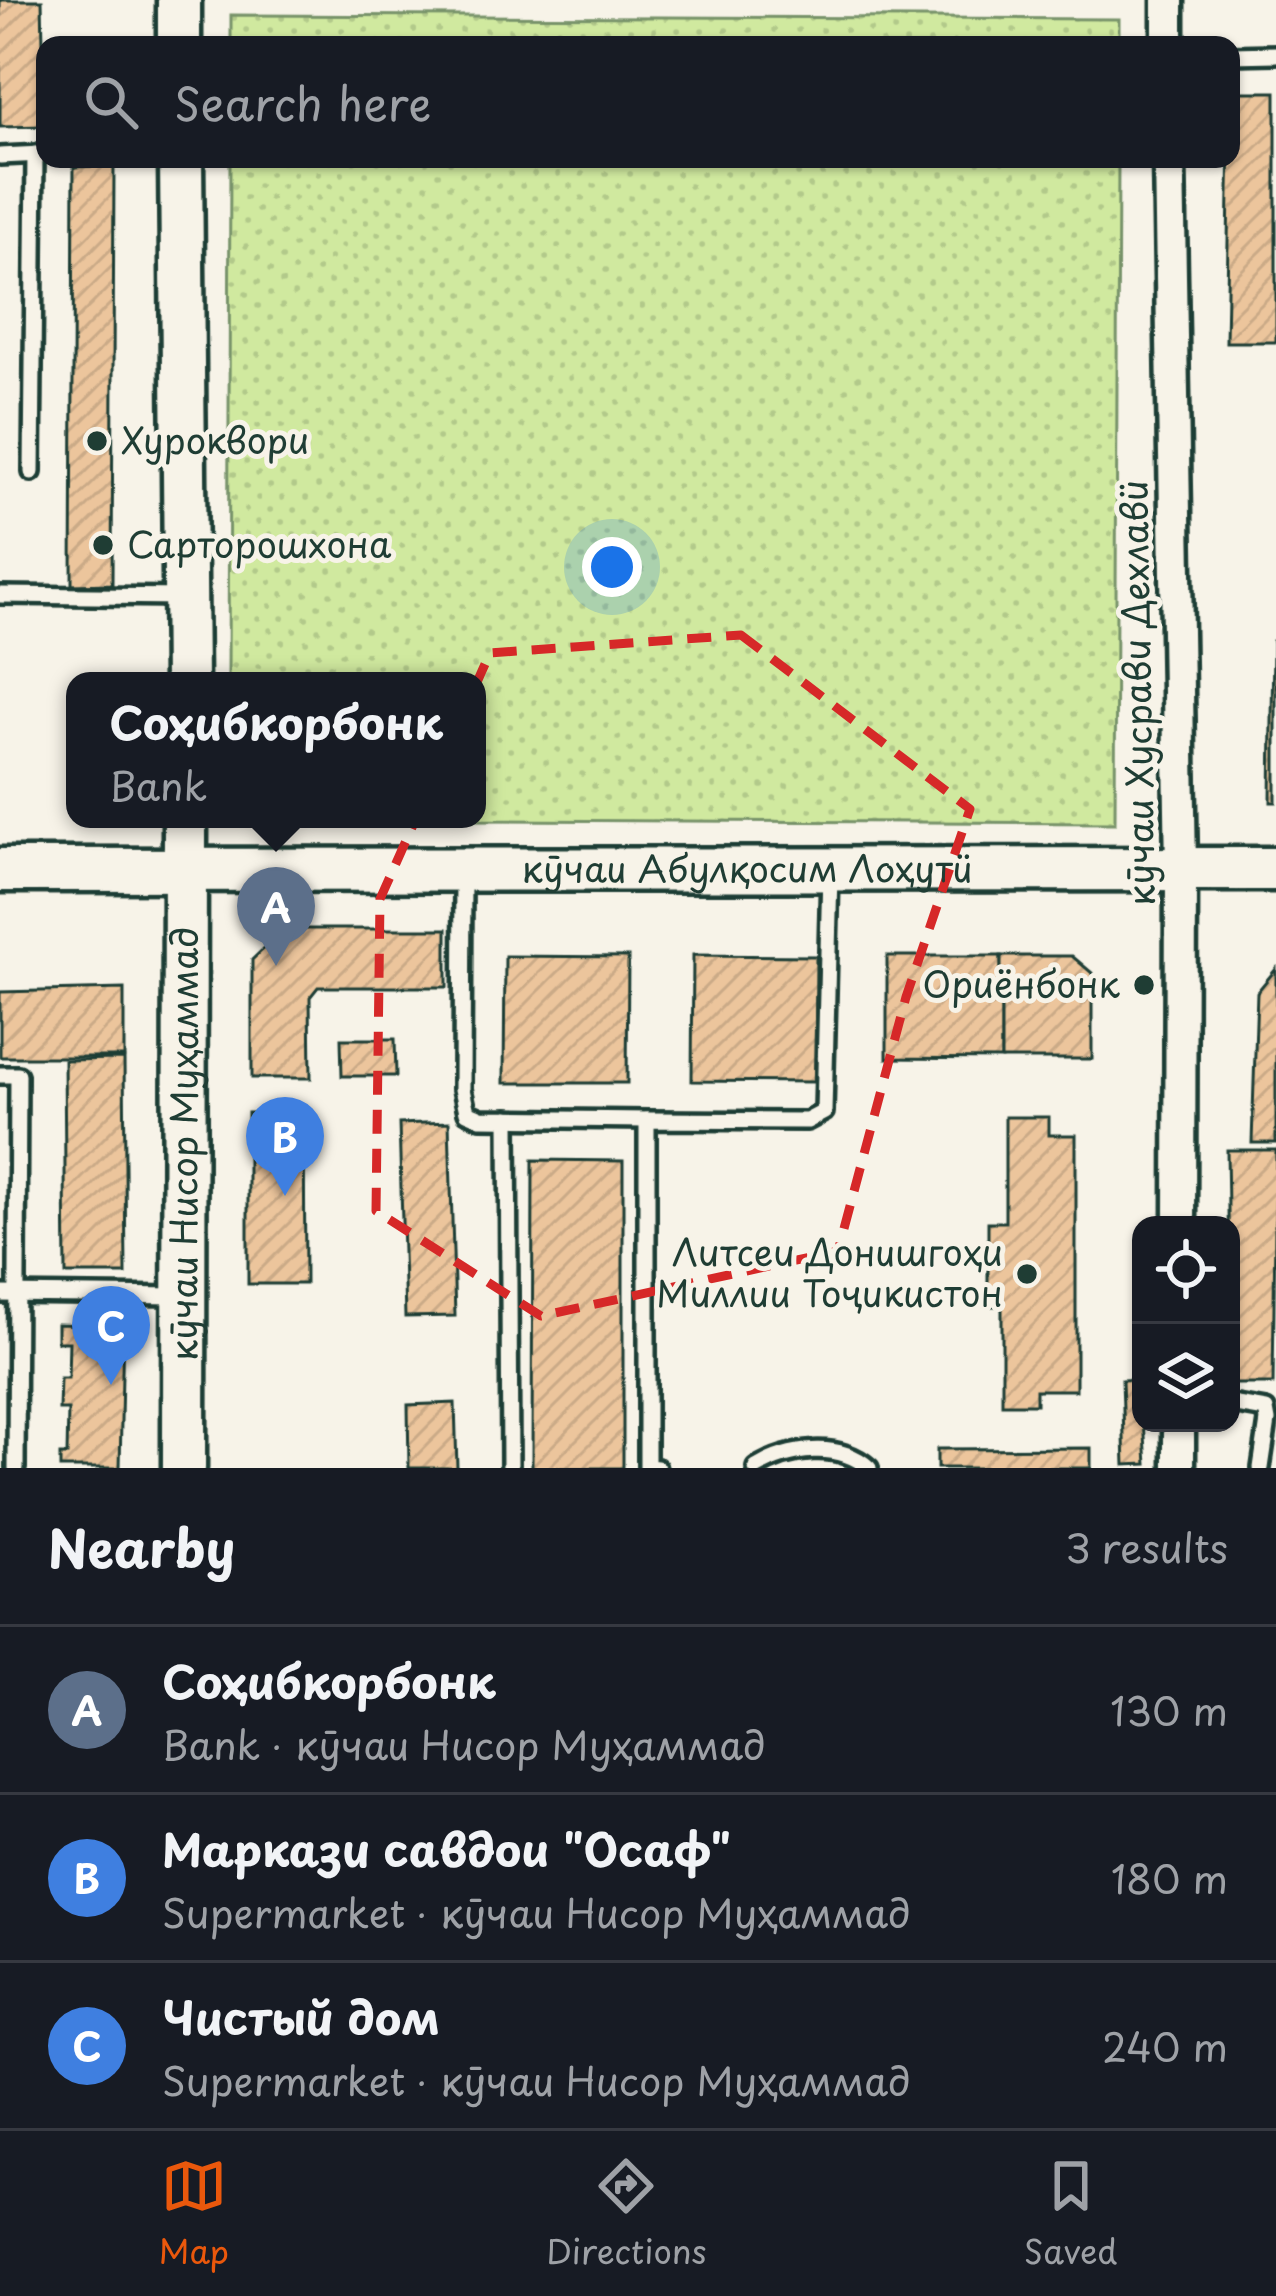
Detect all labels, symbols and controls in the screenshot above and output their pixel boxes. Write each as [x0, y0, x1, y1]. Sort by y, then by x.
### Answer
search box [36, 36, 1240, 168]
text: Search here [174, 68, 431, 136]
icon: search [78, 69, 144, 135]
place label: Хуроквори [121, 412, 309, 466]
marker: Хуроквори [84, 428, 110, 454]
street label: кӯчаи Хусрави Дехлавӣ [1105, 479, 1167, 907]
place label: Сарторошхона [127, 516, 392, 570]
marker: Сарторошхона [90, 532, 116, 558]
your location [582, 537, 642, 597]
popup [66, 672, 486, 828]
text: Соҳибкорбонк [109, 687, 443, 755]
text: Bank [109, 755, 207, 814]
street label: кӯчаи Абулқосим Лоҳутӣ [521, 840, 973, 895]
pin: A [237, 867, 315, 966]
street label: кӯчаи Нисор Муҳаммад [155, 927, 210, 1361]
place label: Ориёнбонк [922, 956, 1121, 1010]
marker: Ориёнбонк [1131, 972, 1157, 998]
pin: B [246, 1097, 324, 1196]
map controls [1132, 1216, 1240, 1432]
button: locate [1132, 1216, 1240, 1324]
place label: Литсеи Донишгоҳи Миллии Тоҷикистон [656, 1224, 1003, 1319]
marker: Литсеи Донишгоҳи Миллии Тоҷикистон [1014, 1261, 1040, 1287]
pin: C [72, 1286, 150, 1385]
button: layers [1132, 1324, 1240, 1432]
text: Nearby [48, 1508, 235, 1585]
text: 3 results [1065, 1517, 1228, 1576]
text: Соҳибкорбонк [162, 1646, 496, 1714]
text: A [72, 1680, 102, 1739]
text: 130 m [1110, 1680, 1228, 1739]
text: Bank · кӯчаи Нисор Муҳаммад [162, 1714, 766, 1773]
text: Маркази савдои "Осаф" [162, 1814, 731, 1882]
text: B [74, 1848, 100, 1907]
text: 180 m [1111, 1848, 1228, 1907]
text: Supermarket · кӯчаи Нисор Муҳаммад [162, 1882, 911, 1941]
text: Чистый дом [162, 1982, 440, 2050]
text: C [72, 2016, 102, 2075]
text: 240 m [1102, 2016, 1228, 2075]
text: Supermarket · кӯчаи Нисор Муҳаммад [162, 2050, 911, 2109]
tab: Map [159, 2153, 229, 2275]
tab: Directions [546, 2153, 707, 2275]
tab: Saved [1024, 2153, 1117, 2275]

